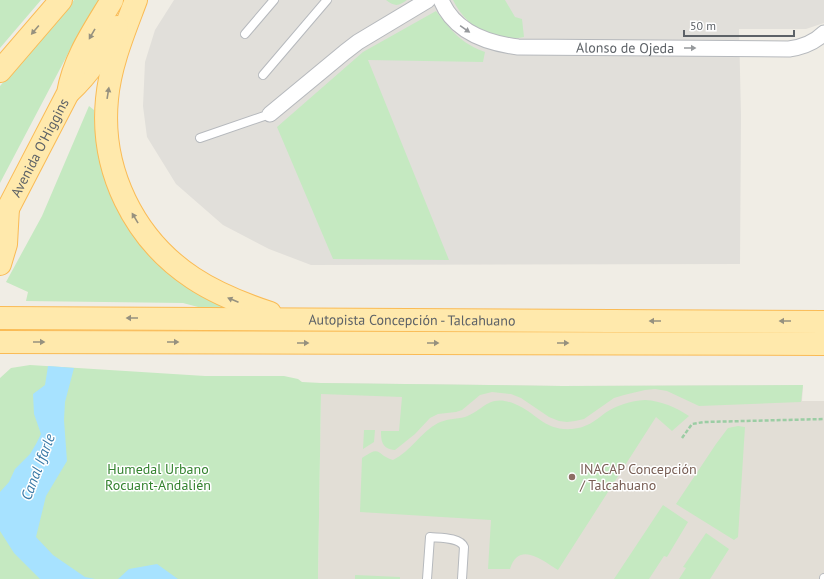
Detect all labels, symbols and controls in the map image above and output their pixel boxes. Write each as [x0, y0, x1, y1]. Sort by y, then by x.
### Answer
scale bar [684, 12, 794, 38]
text: 50 m [690, 18, 716, 33]
one-way arrow [31, 24, 40, 35]
one-way arrow [460, 25, 471, 33]
one-way arrow [88, 28, 95, 40]
street label: Alonso de Ojeda [576, 38, 674, 57]
one-way arrow [684, 45, 697, 51]
one-way arrow [105, 87, 111, 99]
street label: Avenida O'Higgins [7, 95, 73, 200]
one-way arrow [131, 212, 138, 224]
one-way arrow [226, 296, 238, 302]
street label: Autopista Concepción - Talcahuano [308, 310, 516, 330]
one-way arrow [125, 315, 138, 321]
one-way arrow [648, 318, 661, 324]
one-way arrow [778, 318, 791, 324]
one-way arrow [33, 339, 46, 345]
one-way arrow [167, 339, 180, 345]
one-way arrow [297, 340, 310, 346]
one-way arrow [427, 340, 440, 346]
one-way arrow [557, 340, 570, 346]
water label: Canal Ifarle [16, 431, 59, 503]
park label: Humedal Urbano Rocuant-Andalién [105, 460, 211, 494]
place label: INACAP Concepción / Talcahuano [579, 460, 697, 494]
marker: INACAP Concepción / Talcahuano [567, 472, 577, 482]

